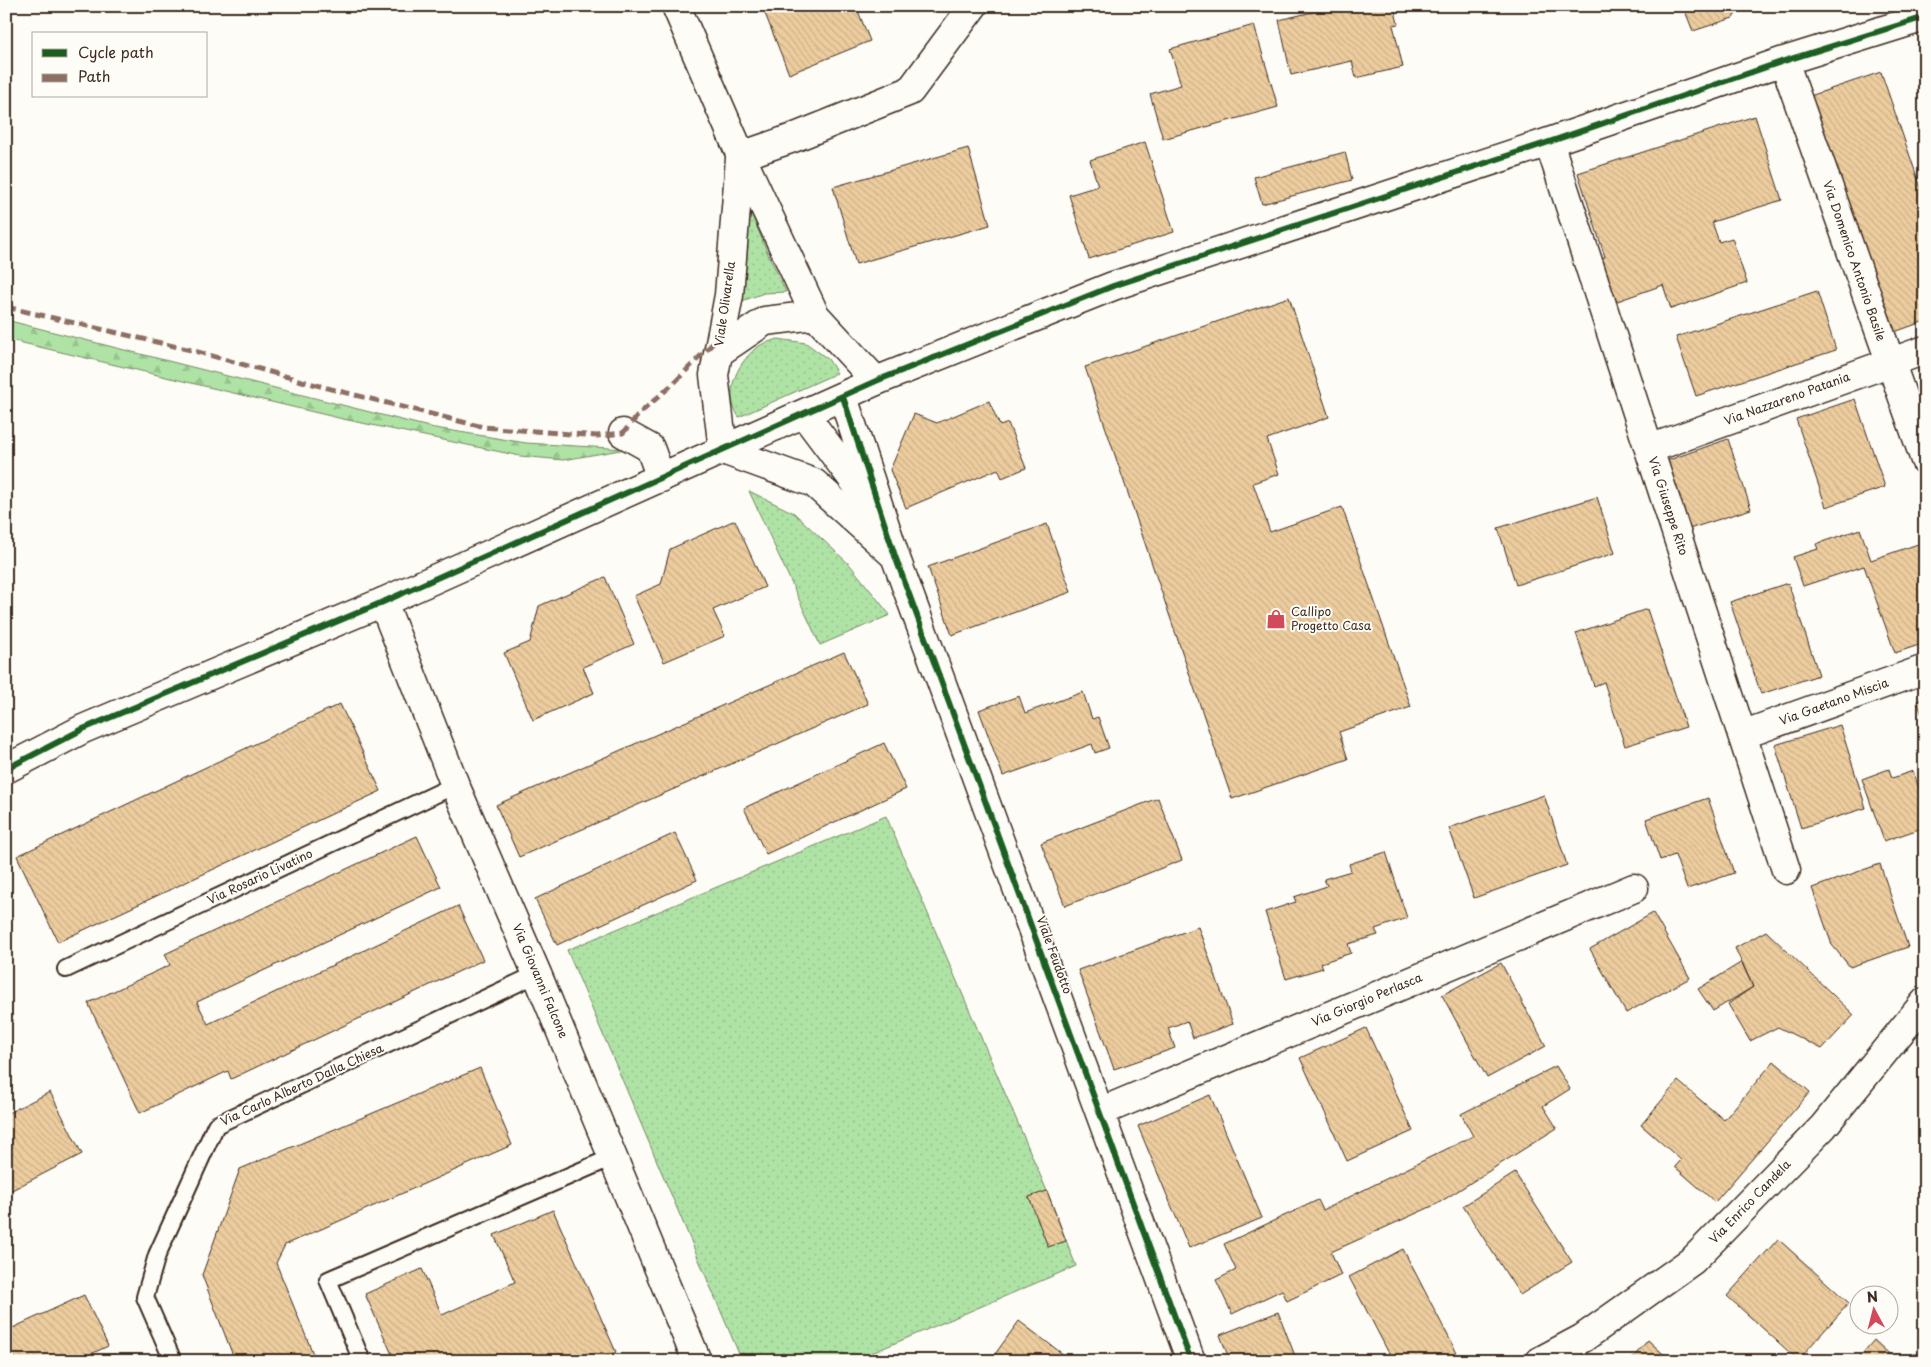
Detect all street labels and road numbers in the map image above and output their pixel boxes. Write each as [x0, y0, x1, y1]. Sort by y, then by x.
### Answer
street label: Via Domenico Antonio Basile [1819, 178, 1891, 344]
street label: Viale Olivarella [709, 259, 739, 348]
street label: Via Nazzareno Patania [1721, 367, 1853, 429]
street label: Via Giuseppe Rito [1645, 454, 1694, 558]
street label: Via Gaetano Miscia [1777, 673, 1891, 729]
street label: Via Rosario Livatino [204, 844, 316, 908]
street label: Viale Feudotto [1033, 913, 1077, 996]
street label: Via Giovanni Falcone [509, 920, 573, 1041]
street label: Via Giorgio Perlasca [1309, 967, 1425, 1031]
street label: Via Carlo Alberto Dalla Chiesa [217, 1038, 386, 1130]
street label: Via Enrico Candela [1704, 1155, 1795, 1247]

